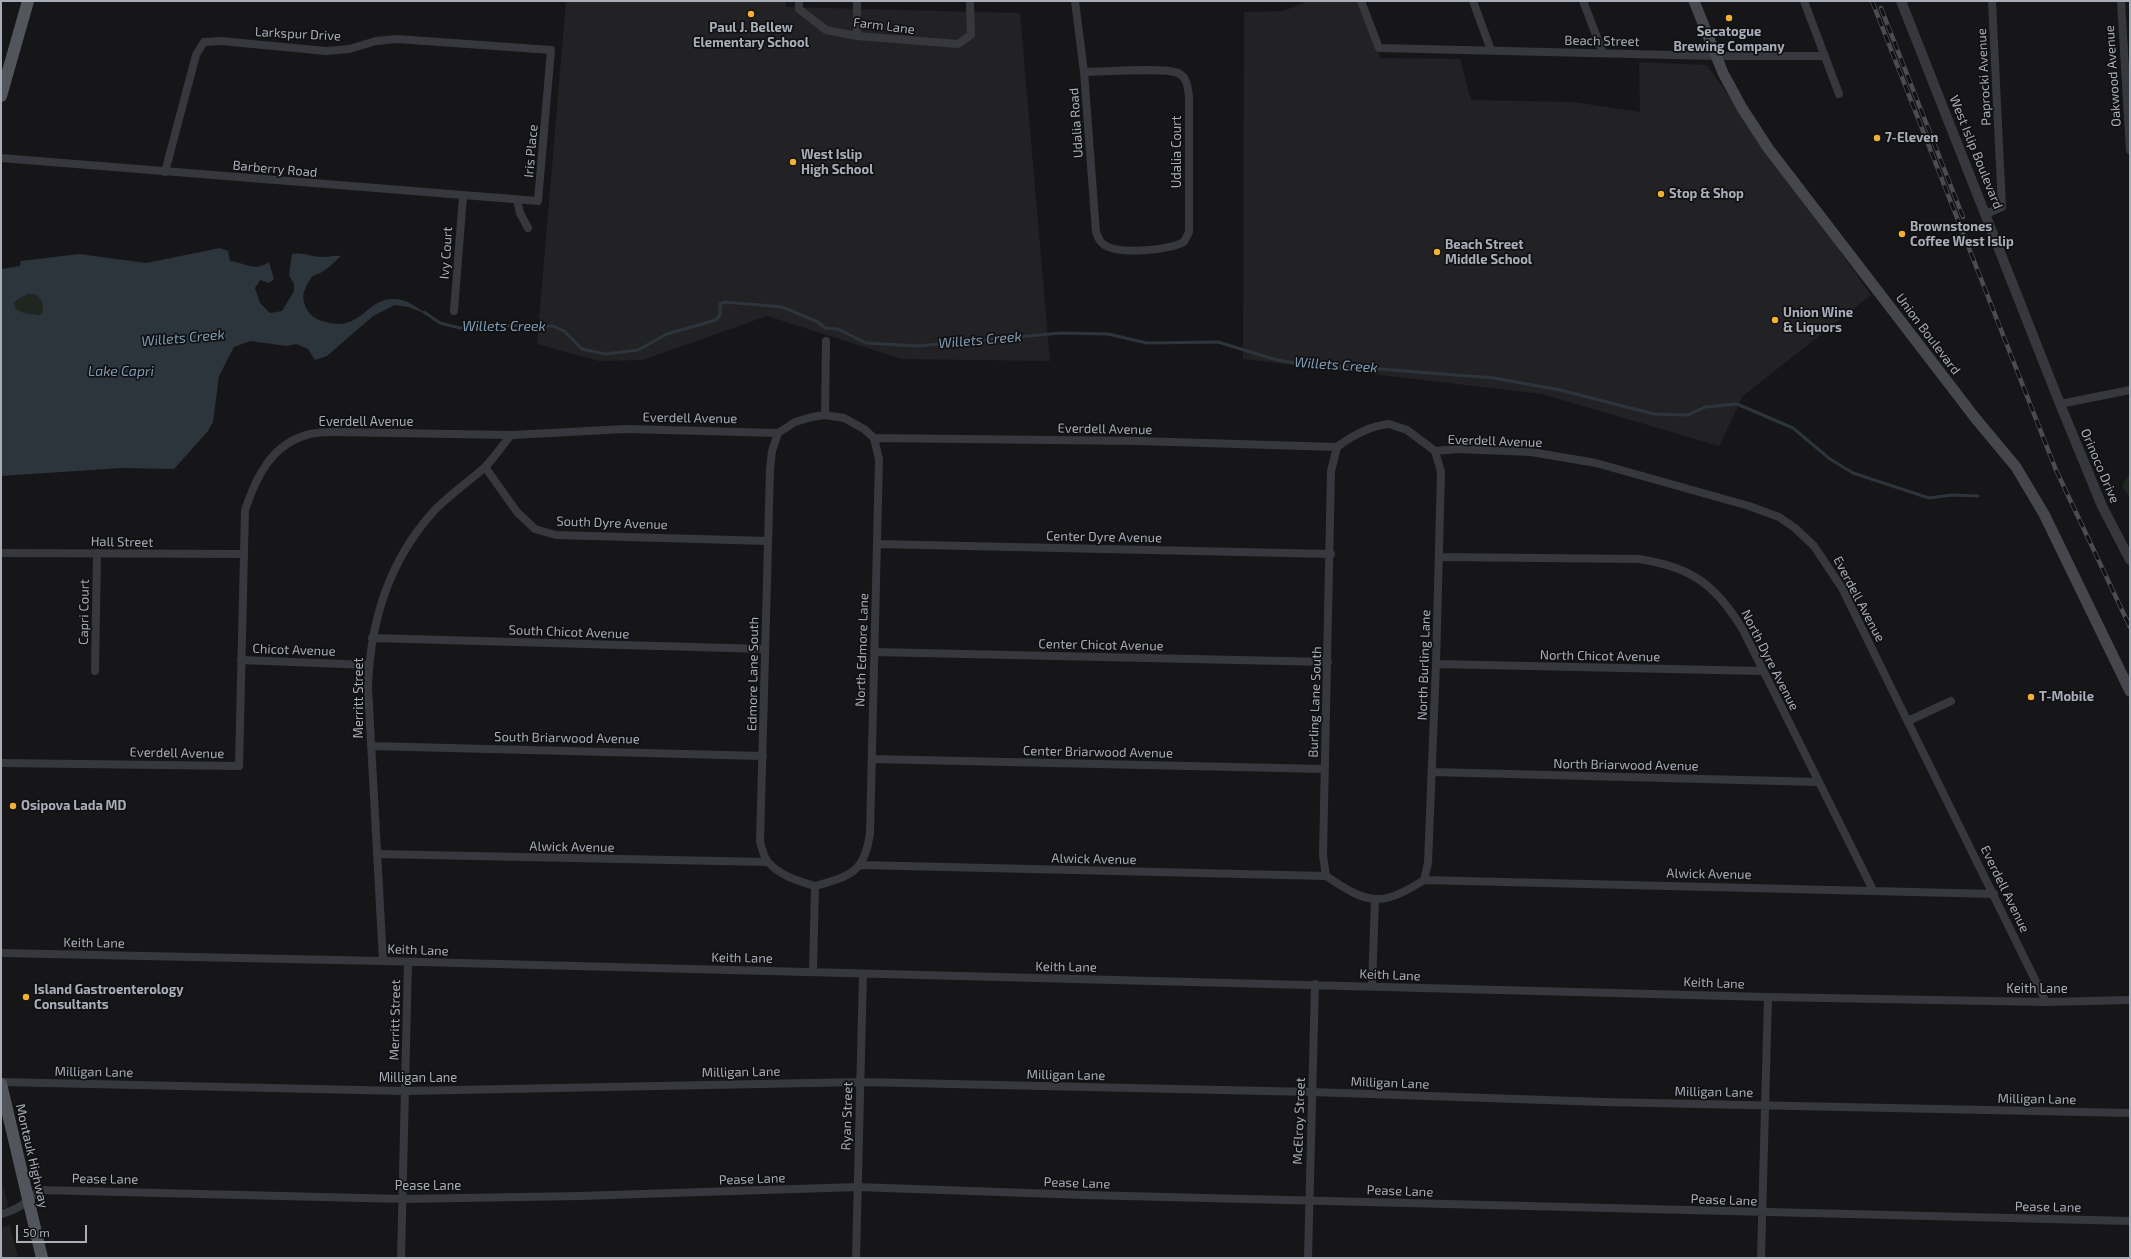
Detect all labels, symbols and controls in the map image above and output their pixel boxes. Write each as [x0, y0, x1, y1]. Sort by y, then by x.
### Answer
marker: Paul J. Bellew Elementary School [746, 9, 756, 19]
marker: Secatogue Brewing Company [1724, 13, 1734, 23]
street label: Farm Lane [852, 14, 916, 38]
place label: Paul J. Bellew Elementary School [693, 20, 809, 51]
street label: Larkspur Drive [255, 24, 341, 44]
place label: Secatogue Brewing Company [1673, 24, 1785, 55]
street label: Oakwood Avenue [2102, 25, 2124, 127]
street label: Paprocki Avenue [1974, 28, 1994, 126]
street label: Beach Street [1564, 33, 1640, 49]
street label: Udalia Road [1066, 87, 1086, 159]
street label: West Islip Boulevard [1946, 93, 2006, 211]
street label: Udalia Court [1169, 116, 1185, 188]
street label: Iris Place [521, 124, 541, 178]
place label: 7-Eleven [1885, 130, 1938, 146]
marker: 7-Eleven [1872, 133, 1882, 143]
place label: West Islip High School [801, 147, 873, 178]
marker: West Islip High School [788, 157, 798, 167]
street label: Barberry Road [232, 158, 318, 180]
place label: Stop & Shop [1669, 186, 1744, 202]
marker: Stop & Shop [1656, 189, 1666, 199]
place label: Brownstones Coffee West Islip [1910, 219, 2014, 250]
street label: Ivy Court [436, 226, 456, 280]
marker: Brownstones Coffee West Islip [1897, 229, 1907, 239]
place label: Beach Street Middle School [1445, 237, 1532, 268]
marker: Beach Street Middle School [1432, 247, 1442, 257]
street label: Union Boulevard [1892, 290, 1964, 378]
place label: Union Wine & Liquors [1783, 305, 1853, 336]
marker: Union Wine & Liquors [1770, 315, 1780, 325]
water label: Willets Creek [462, 318, 546, 334]
water label: Willets Creek [141, 326, 225, 350]
water label: Willets Creek [938, 328, 1022, 352]
water label: Willets Creek [1294, 354, 1378, 376]
water label: Lake Capri [88, 363, 154, 379]
street label: Everdell Avenue [642, 409, 738, 427]
street label: Everdell Avenue [319, 414, 413, 430]
street label: Everdell Avenue [1057, 420, 1153, 438]
street label: Orinoco Drive [2077, 426, 2123, 506]
street label: Everdell Avenue [1447, 432, 1543, 450]
street label: South Dyre Avenue [556, 513, 668, 533]
street label: Center Dyre Avenue [1046, 528, 1162, 546]
street label: Hall Street [91, 534, 153, 550]
street label: Everdell Avenue [1830, 553, 1888, 645]
street label: Capri Court [76, 579, 92, 645]
street label: North Edmore Lane [852, 593, 872, 707]
street label: North Dyre Avenue [1738, 607, 1802, 713]
street label: North Burling Lane [1414, 609, 1434, 721]
street label: Edmore Lane South [744, 617, 762, 731]
street label: South Chicot Avenue [508, 622, 630, 642]
street label: Center Chicot Avenue [1038, 636, 1164, 654]
street label: Chicot Avenue [252, 641, 336, 659]
street label: Burling Lane South [1305, 646, 1325, 758]
street label: North Chicot Avenue [1540, 647, 1660, 665]
street label: Merritt Street [351, 658, 367, 738]
place label: T-Mobile [2039, 689, 2094, 705]
marker: T-Mobile [2026, 692, 2036, 702]
street label: South Briarwood Avenue [494, 729, 640, 747]
street label: Center Briarwood Avenue [1023, 743, 1173, 761]
street label: Everdell Avenue [129, 744, 225, 762]
street label: North Briarwood Avenue [1553, 756, 1699, 774]
place label: Osipova Lada MD [21, 798, 126, 814]
marker: Osipova Lada MD [8, 801, 18, 811]
street label: Alwick Avenue [529, 838, 615, 856]
street label: Everdell Avenue [1977, 843, 2033, 935]
street label: Alwick Avenue [1051, 850, 1137, 868]
street label: Alwick Avenue [1666, 865, 1752, 883]
street label: Keith Lane [63, 935, 125, 951]
street label: Keith Lane [387, 941, 449, 959]
street label: Keith Lane [711, 950, 773, 966]
street label: Keith Lane [1035, 959, 1097, 975]
street label: Keith Lane [1359, 966, 1421, 984]
street label: Keith Lane [1683, 974, 1745, 992]
street label: Merritt Street [386, 979, 404, 1061]
street label: Keith Lane [2006, 981, 2068, 997]
place label: Island Gastroenterology Consultants [34, 982, 184, 1013]
marker: Island Gastroenterology Consultants [21, 992, 31, 1002]
street label: Milligan Lane [55, 1064, 133, 1080]
street label: Milligan Lane [702, 1064, 780, 1080]
street label: Milligan Lane [1027, 1067, 1105, 1083]
street label: Milligan Lane [379, 1070, 457, 1086]
street label: Milligan Lane [1350, 1074, 1430, 1092]
street label: McElroy Street [1290, 1077, 1308, 1165]
street label: Ryan Street [838, 1081, 856, 1151]
street label: Milligan Lane [1675, 1084, 1753, 1100]
street label: Milligan Lane [1998, 1091, 2076, 1107]
street label: Montauk Highway [12, 1102, 52, 1210]
street label: Pease Lane [718, 1170, 786, 1188]
street label: Pease Lane [72, 1171, 138, 1187]
street label: Pease Lane [1043, 1174, 1111, 1192]
street label: Pease Lane [395, 1178, 461, 1194]
street label: Pease Lane [1366, 1182, 1434, 1200]
street label: Pease Lane [1690, 1191, 1758, 1209]
street label: Pease Lane [2015, 1199, 2081, 1215]
scale bar [18, 1217, 89, 1243]
text: 50 m [23, 1225, 50, 1239]

